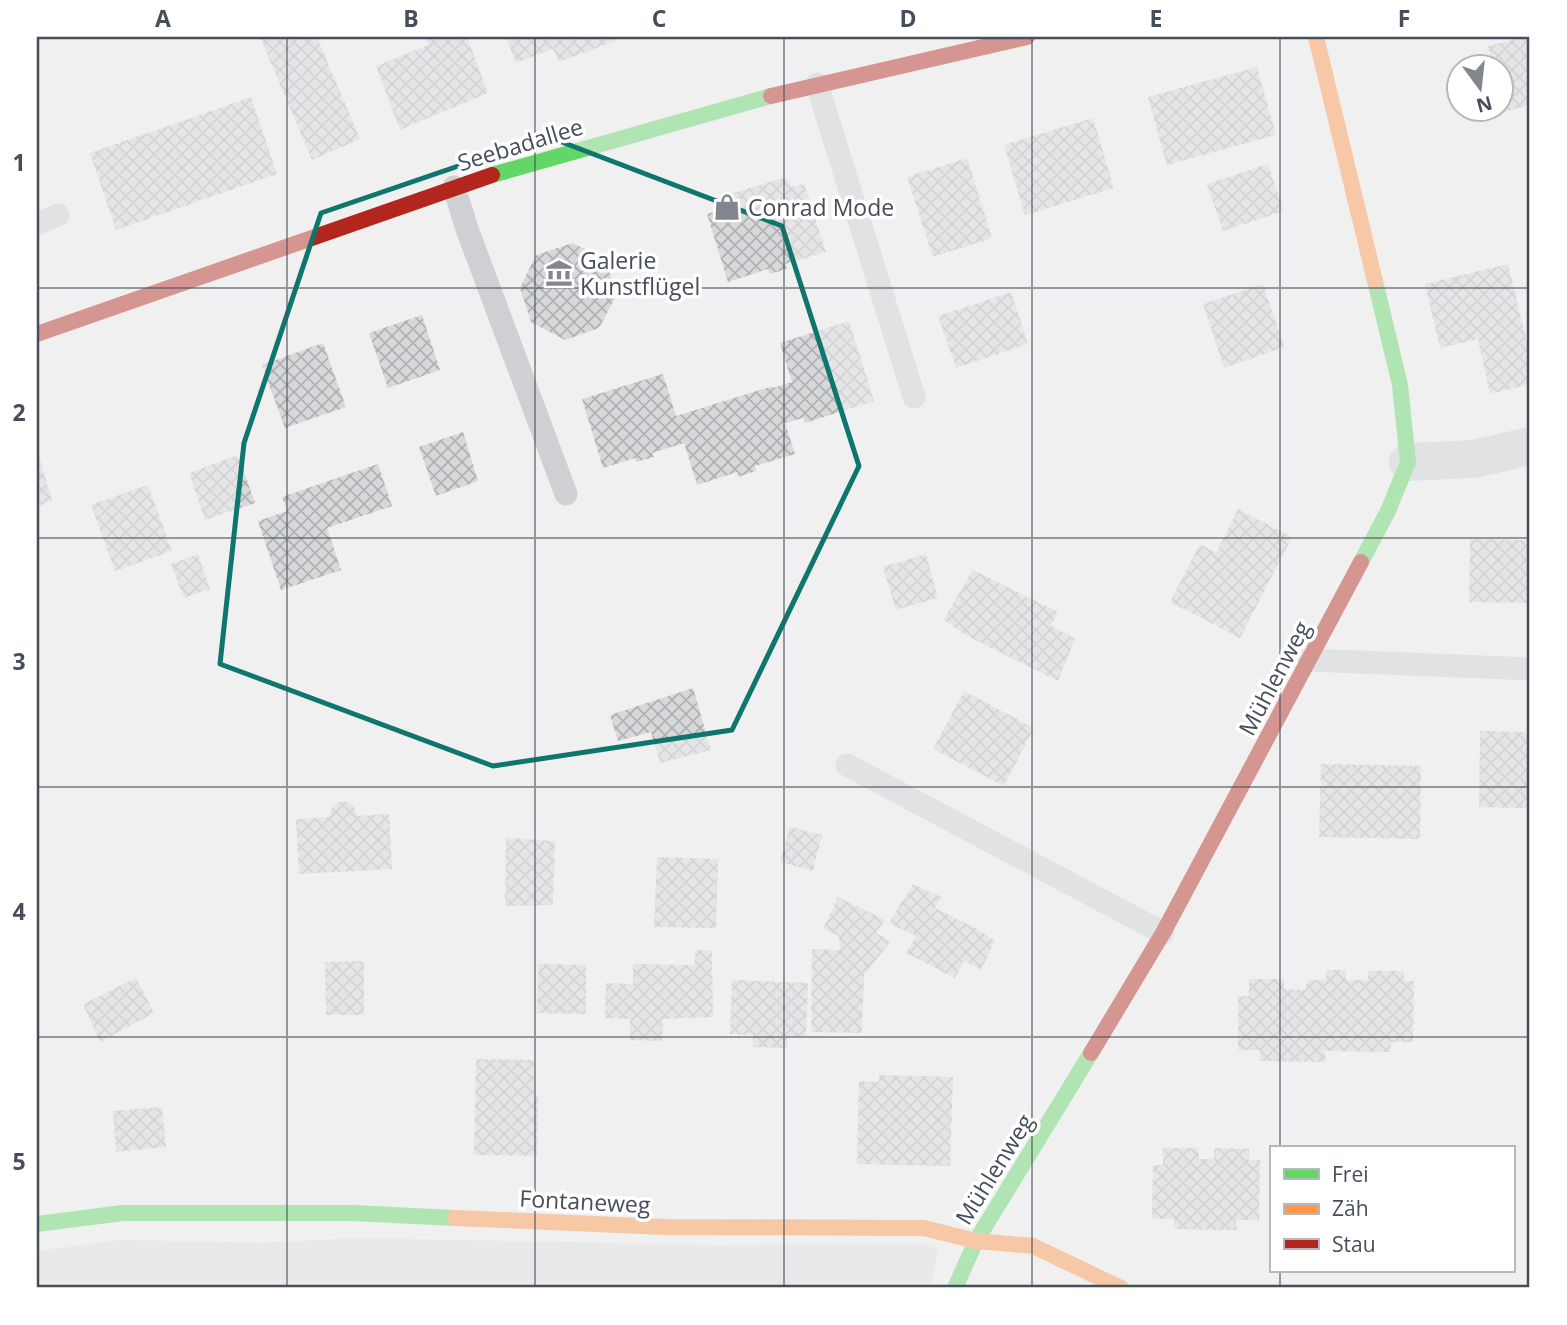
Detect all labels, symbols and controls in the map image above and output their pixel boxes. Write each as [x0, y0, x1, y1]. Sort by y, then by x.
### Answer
text: A [155, 2, 171, 34]
text: B [403, 2, 419, 34]
text: C [652, 2, 666, 34]
text: D [899, 2, 917, 34]
text: E [1150, 2, 1162, 34]
text: F [1398, 2, 1410, 34]
north arrow [1444, 52, 1514, 122]
text: N [1474, 90, 1495, 119]
street label: Seebadallee [453, 110, 587, 178]
text: 1 [12, 146, 26, 178]
place label: Conrad Mode [748, 191, 894, 223]
shop icon: Conrad Mode [712, 192, 742, 222]
place label: Galerie Kunstflügel [580, 244, 700, 302]
museum icon: Galerie Kunstflügel [544, 258, 574, 288]
text: 2 [12, 396, 26, 428]
street label: Mühlenweg [1231, 615, 1318, 741]
text: 3 [12, 645, 26, 677]
text: 4 [12, 895, 26, 927]
street label: Mühlenweg [947, 1107, 1041, 1230]
text: 5 [12, 1145, 26, 1177]
legend [1270, 1146, 1514, 1272]
text: Frei [1332, 1160, 1369, 1188]
street label: Fontaneweg [519, 1182, 652, 1220]
text: Zäh [1332, 1194, 1369, 1222]
text: Stau [1332, 1230, 1376, 1258]

